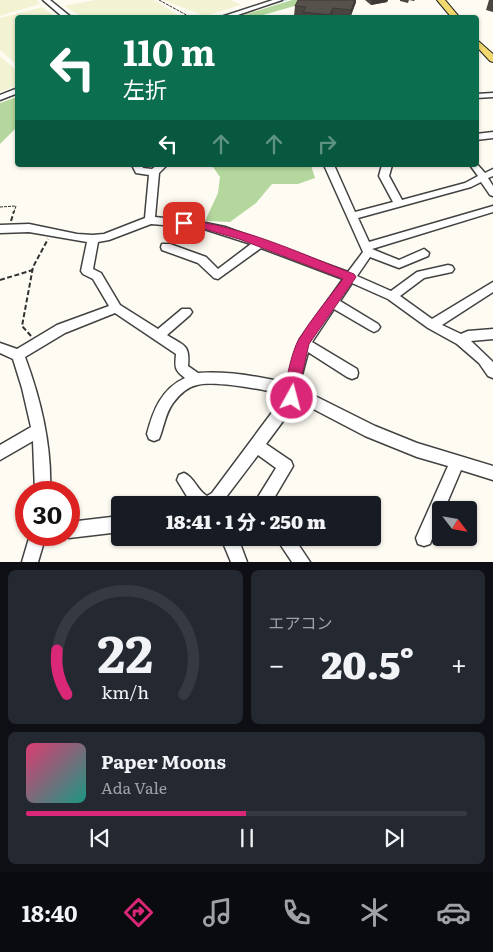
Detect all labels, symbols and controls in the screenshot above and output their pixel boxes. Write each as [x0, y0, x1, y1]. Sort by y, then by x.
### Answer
text: 110 m [123, 25, 215, 77]
icon: left [40, 35, 105, 100]
text: 左折 [123, 72, 167, 105]
icon: left [154, 130, 182, 158]
icon: ahead [207, 130, 235, 158]
icon: ahead [260, 130, 288, 158]
icon: right [313, 130, 341, 158]
pin [163, 202, 205, 244]
icon: arrive [170, 209, 198, 237]
position arrow [265, 371, 317, 423]
speed limit sign: 30 [15, 481, 80, 546]
north arrow [432, 501, 478, 546]
map controls [432, 501, 477, 546]
text: 18:41 · 1 分 · 250 m [166, 507, 326, 535]
text: エアコン [269, 610, 333, 634]
text: 22 [97, 612, 153, 689]
text: 20.5° [321, 634, 414, 691]
text: − [269, 642, 285, 684]
text: + [451, 642, 467, 684]
text: km/h [101, 678, 149, 705]
text: Paper Moons [101, 747, 226, 775]
text: Ada Vale [101, 775, 167, 799]
icon: previous [86, 824, 114, 852]
icon: pause [233, 824, 261, 852]
icon: next [380, 824, 408, 852]
icon: directions [121, 895, 156, 930]
icon: music [200, 895, 235, 930]
icon: phone [279, 895, 314, 930]
icon: climate [357, 895, 392, 930]
icon: car [436, 895, 471, 930]
text: 18:40 [22, 896, 78, 929]

